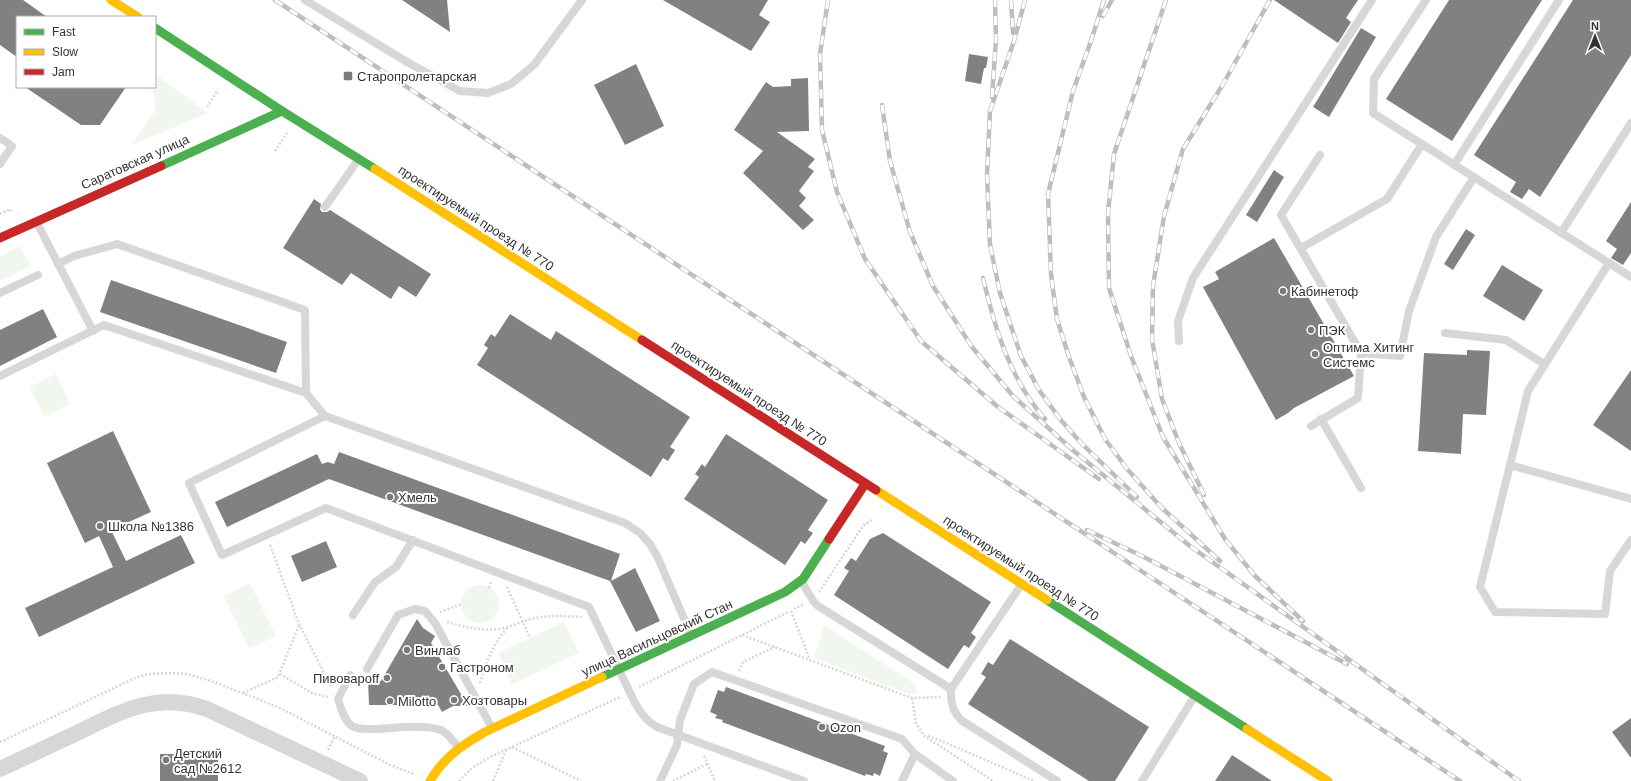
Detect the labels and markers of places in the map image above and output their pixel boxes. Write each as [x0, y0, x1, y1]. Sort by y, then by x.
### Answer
place label: Старопролетарская [357, 69, 477, 84]
marker: Старопролетарская [342, 70, 354, 82]
place label: Кабинетоф [1291, 284, 1359, 299]
marker: Кабинетоф [1278, 286, 1288, 296]
place label: ПЭК [1319, 323, 1346, 338]
marker: ПЭК [1306, 325, 1316, 335]
place label: Оптима Хитинг Системс [1323, 340, 1414, 370]
marker: Оптима Хитинг Системс [1310, 349, 1320, 359]
place label: Хмель [398, 490, 437, 505]
marker: Хмель [385, 492, 395, 502]
place label: Школа №1386 [108, 519, 194, 534]
marker: Школа №1386 [95, 521, 105, 531]
place label: Винлаб [415, 643, 460, 658]
marker: Винлаб [402, 645, 412, 655]
place label: Гастроном [450, 660, 514, 675]
marker: Гастроном [437, 662, 447, 672]
place label: Пивовароff [313, 671, 379, 686]
marker: Пивовароff [382, 673, 392, 683]
place label: Хозтовары [462, 693, 527, 708]
place label: Milotto [398, 694, 436, 709]
marker: Хозтовары [449, 695, 459, 705]
marker: Milotto [385, 696, 395, 706]
place label: Ozon [830, 720, 861, 735]
marker: Ozon [817, 722, 827, 732]
place label: Детский сад №2612 [174, 746, 242, 776]
marker: Детский сад №2612 [161, 755, 171, 765]

